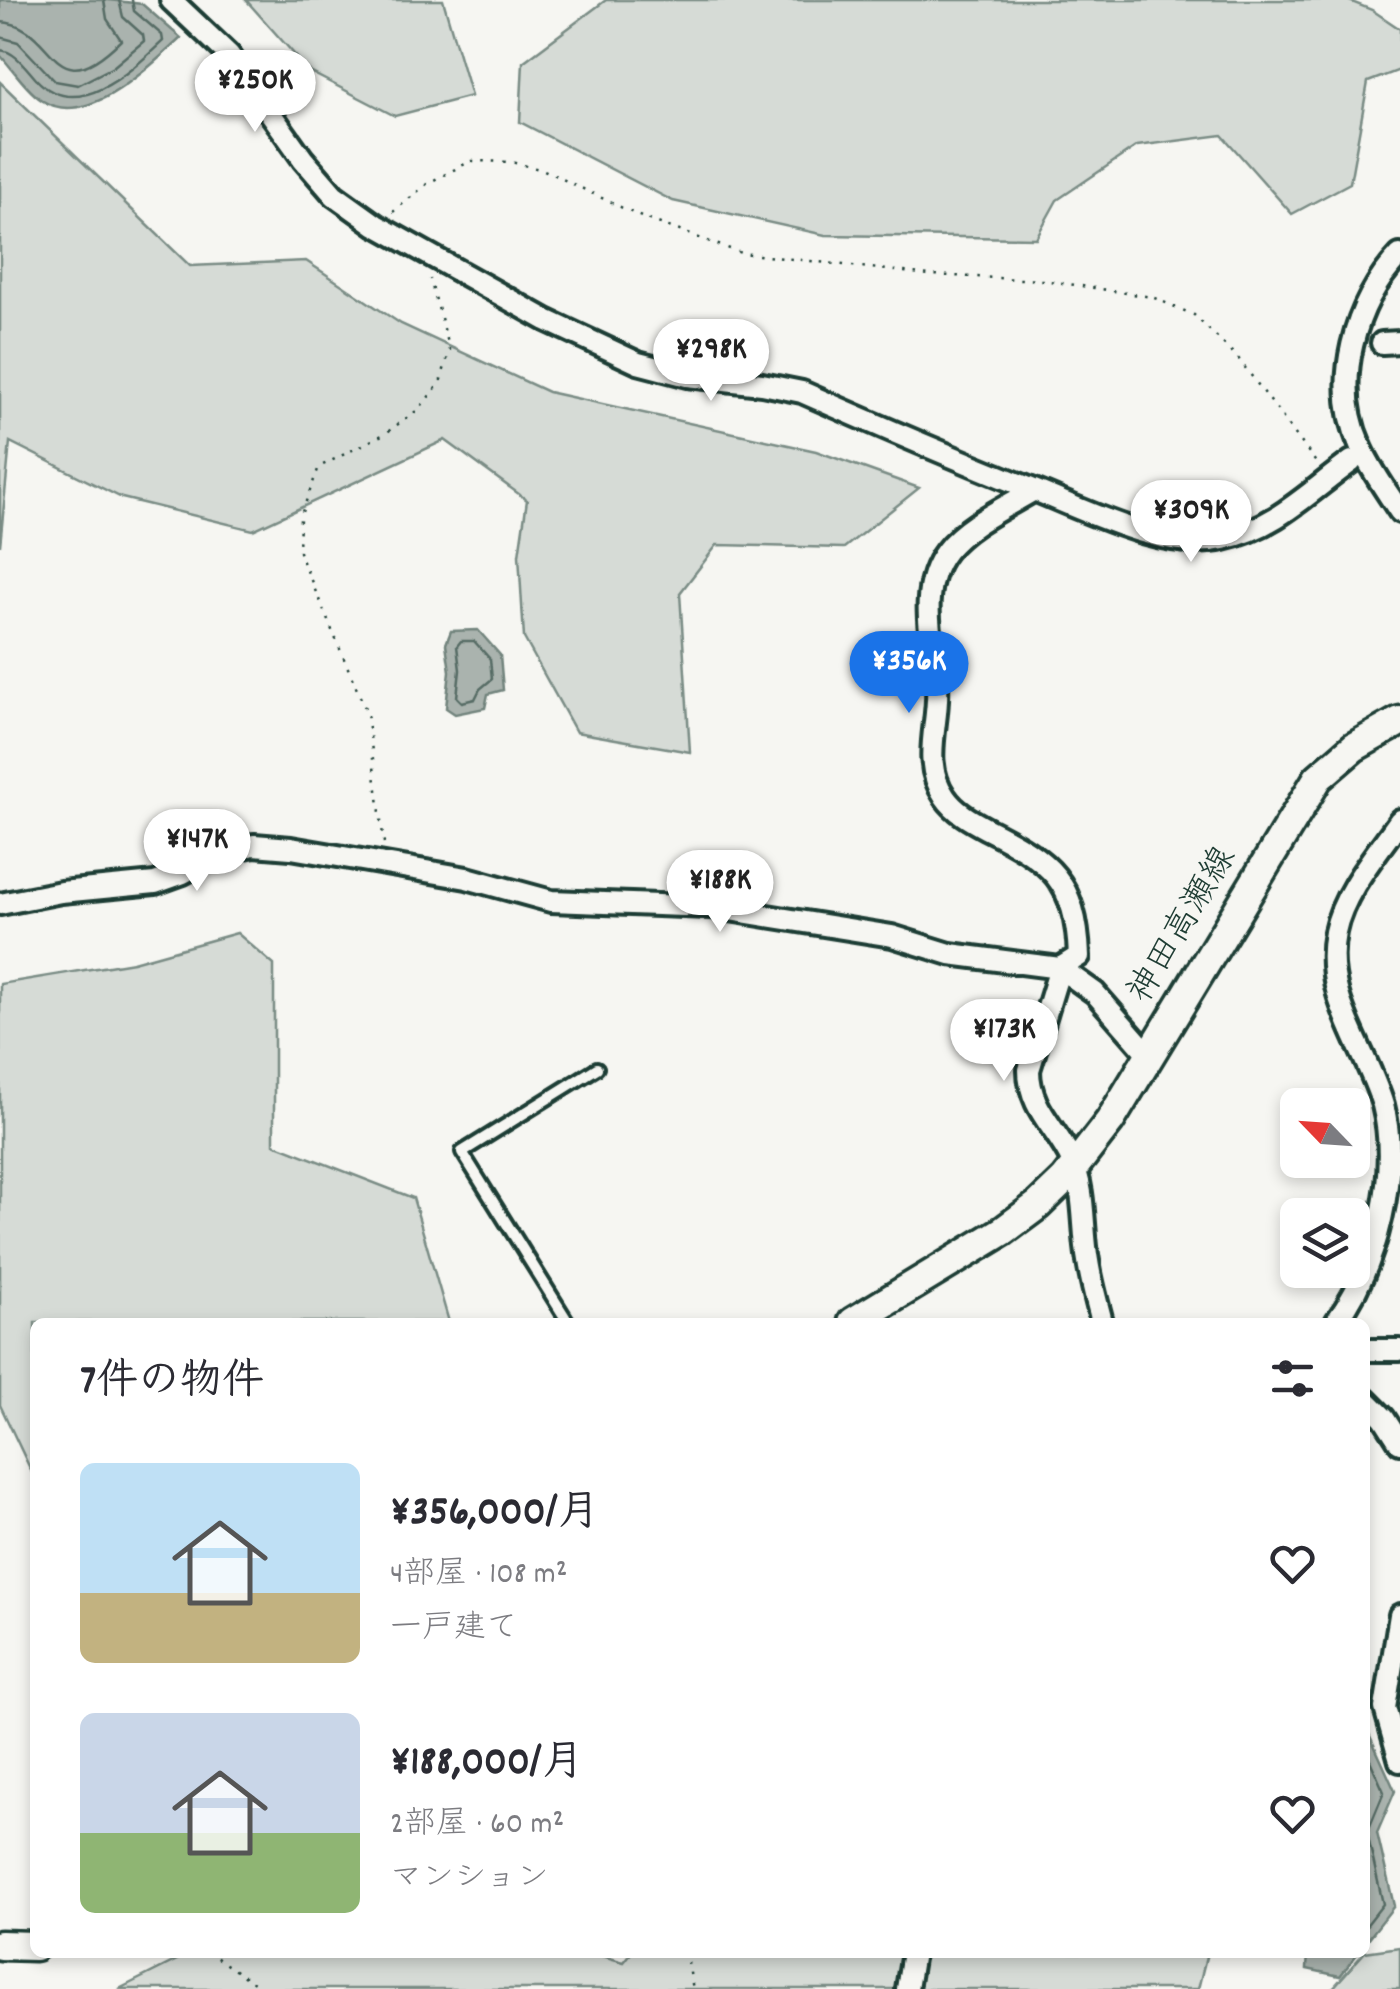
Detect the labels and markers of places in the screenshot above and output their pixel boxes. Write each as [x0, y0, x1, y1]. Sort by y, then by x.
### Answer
pin: ¥250K [185, 50, 325, 135]
pin: ¥298K [641, 319, 781, 404]
pin: ¥309K [1121, 480, 1261, 565]
pin: ¥356K [839, 631, 979, 716]
pin: ¥147K [127, 809, 267, 894]
pin: ¥188K [650, 850, 790, 935]
pin: ¥173K [934, 999, 1074, 1084]

